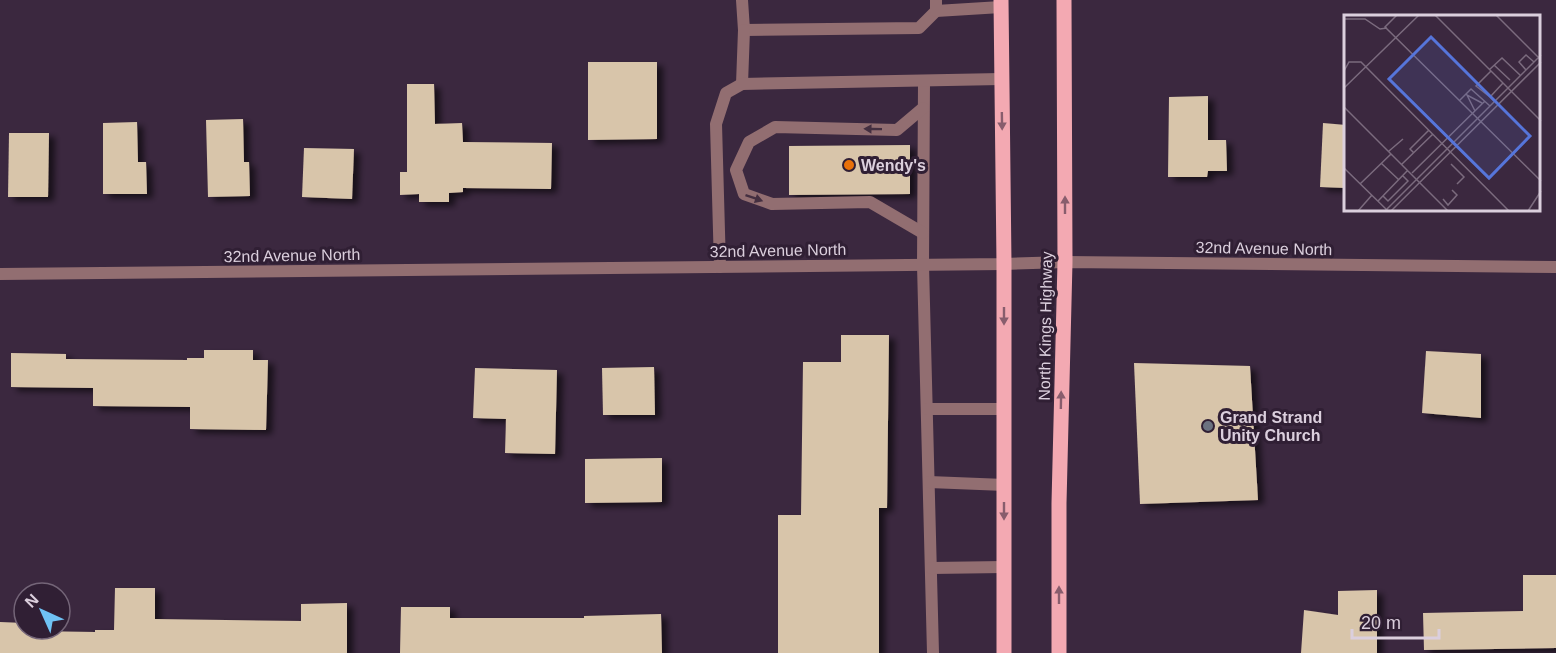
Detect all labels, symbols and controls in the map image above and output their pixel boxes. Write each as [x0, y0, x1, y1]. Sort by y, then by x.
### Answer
inset map [1344, 15, 1541, 212]
one-way arrow [997, 112, 1006, 131]
one-way arrow [863, 124, 882, 134]
place label: Wendy's [861, 157, 926, 174]
marker: Wendy's [842, 158, 856, 172]
one-way arrow [745, 193, 763, 203]
one-way arrow [1060, 195, 1070, 214]
street label: 32nd Avenue North [1196, 239, 1332, 258]
street label: 32nd Avenue North [710, 241, 846, 260]
street label: 32nd Avenue North [224, 246, 360, 265]
street label: North Kings Highway [1036, 251, 1055, 401]
one-way arrow [999, 307, 1009, 326]
one-way arrow [1057, 390, 1066, 409]
place label: Grand Strand Unity Church [1220, 409, 1322, 444]
marker: Grand Strand Unity Church [1201, 419, 1215, 433]
one-way arrow [999, 502, 1009, 521]
north arrow [12, 581, 72, 641]
one-way arrow [1054, 585, 1064, 604]
text: N [22, 591, 42, 611]
scale bar [1352, 602, 1439, 640]
text: 20 m [1361, 613, 1401, 633]

